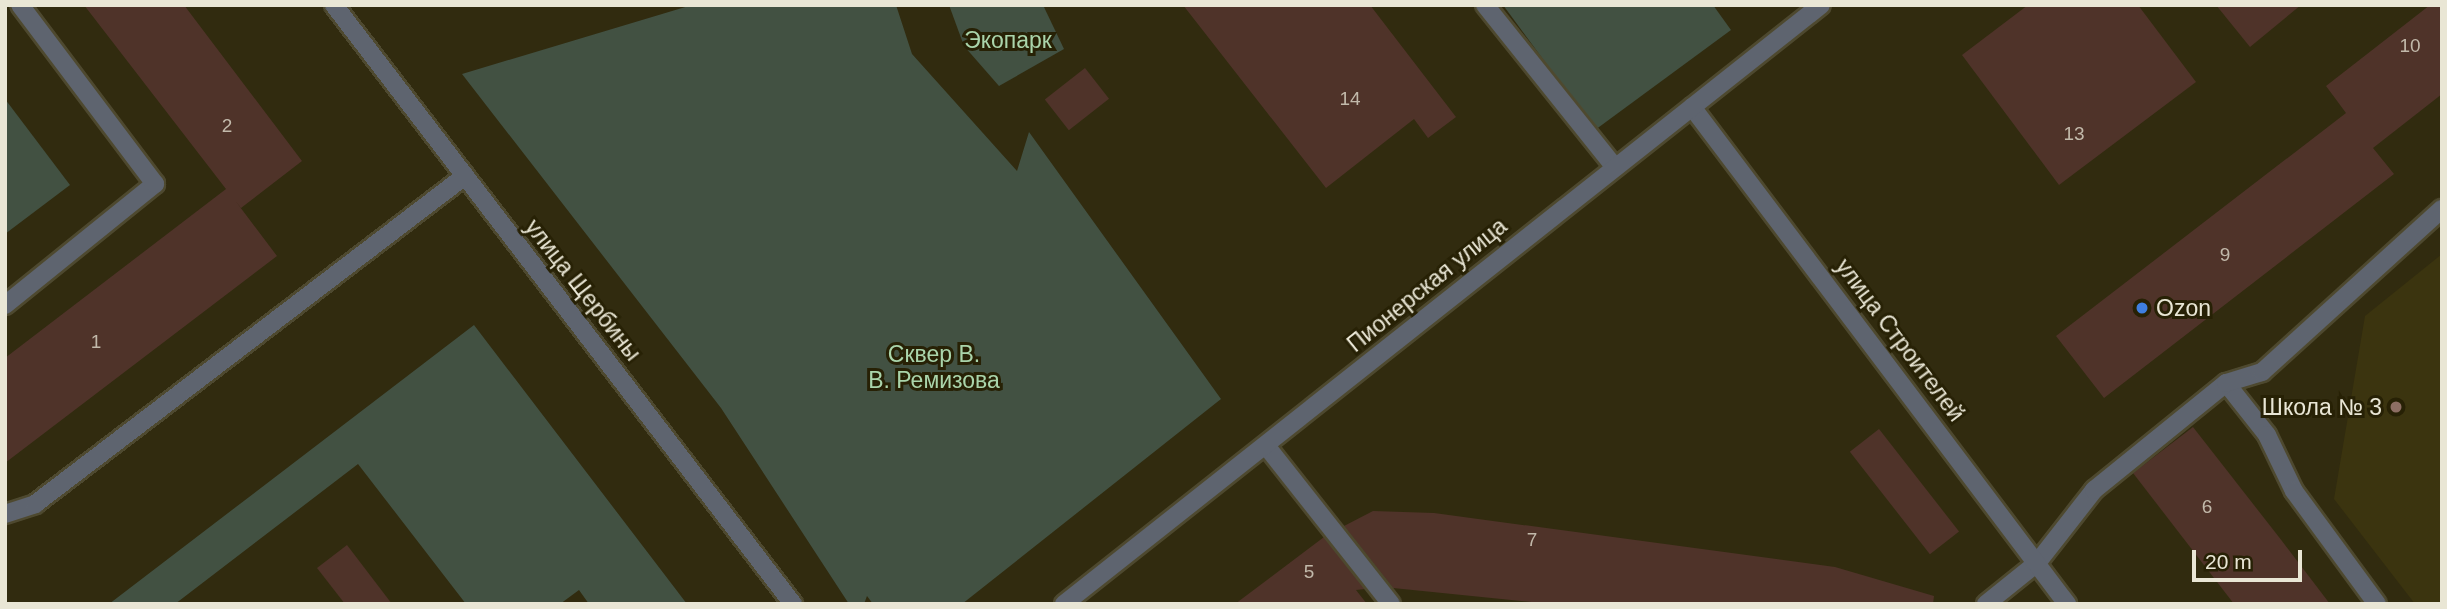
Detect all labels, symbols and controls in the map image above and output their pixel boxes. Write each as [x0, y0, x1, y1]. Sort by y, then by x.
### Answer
park label: Экопарк [964, 26, 1052, 54]
house number: 10 [2399, 35, 2421, 57]
house number: 14 [1339, 88, 1361, 110]
house number: 2 [222, 115, 232, 137]
house number: 13 [2063, 123, 2085, 145]
street label: Пионерская улица [1342, 212, 1512, 358]
street label: улица Щербины [519, 214, 647, 366]
house number: 9 [2220, 244, 2230, 266]
street label: улица Строителей [1830, 253, 1970, 427]
place label: Ozon [2156, 294, 2211, 322]
marker: Ozon [2134, 300, 2150, 316]
house number: 1 [91, 331, 101, 353]
park label: Сквер В. В. Ремизова [868, 340, 1000, 394]
place label: Школа № 3 [2262, 393, 2382, 421]
marker: Школа № 3 [2388, 399, 2404, 415]
house number: 6 [2202, 496, 2212, 518]
house number: 7 [1527, 529, 1537, 551]
scale bar [2195, 536, 2305, 580]
text: 20 m [2205, 550, 2252, 573]
house number: 5 [1304, 561, 1314, 583]

